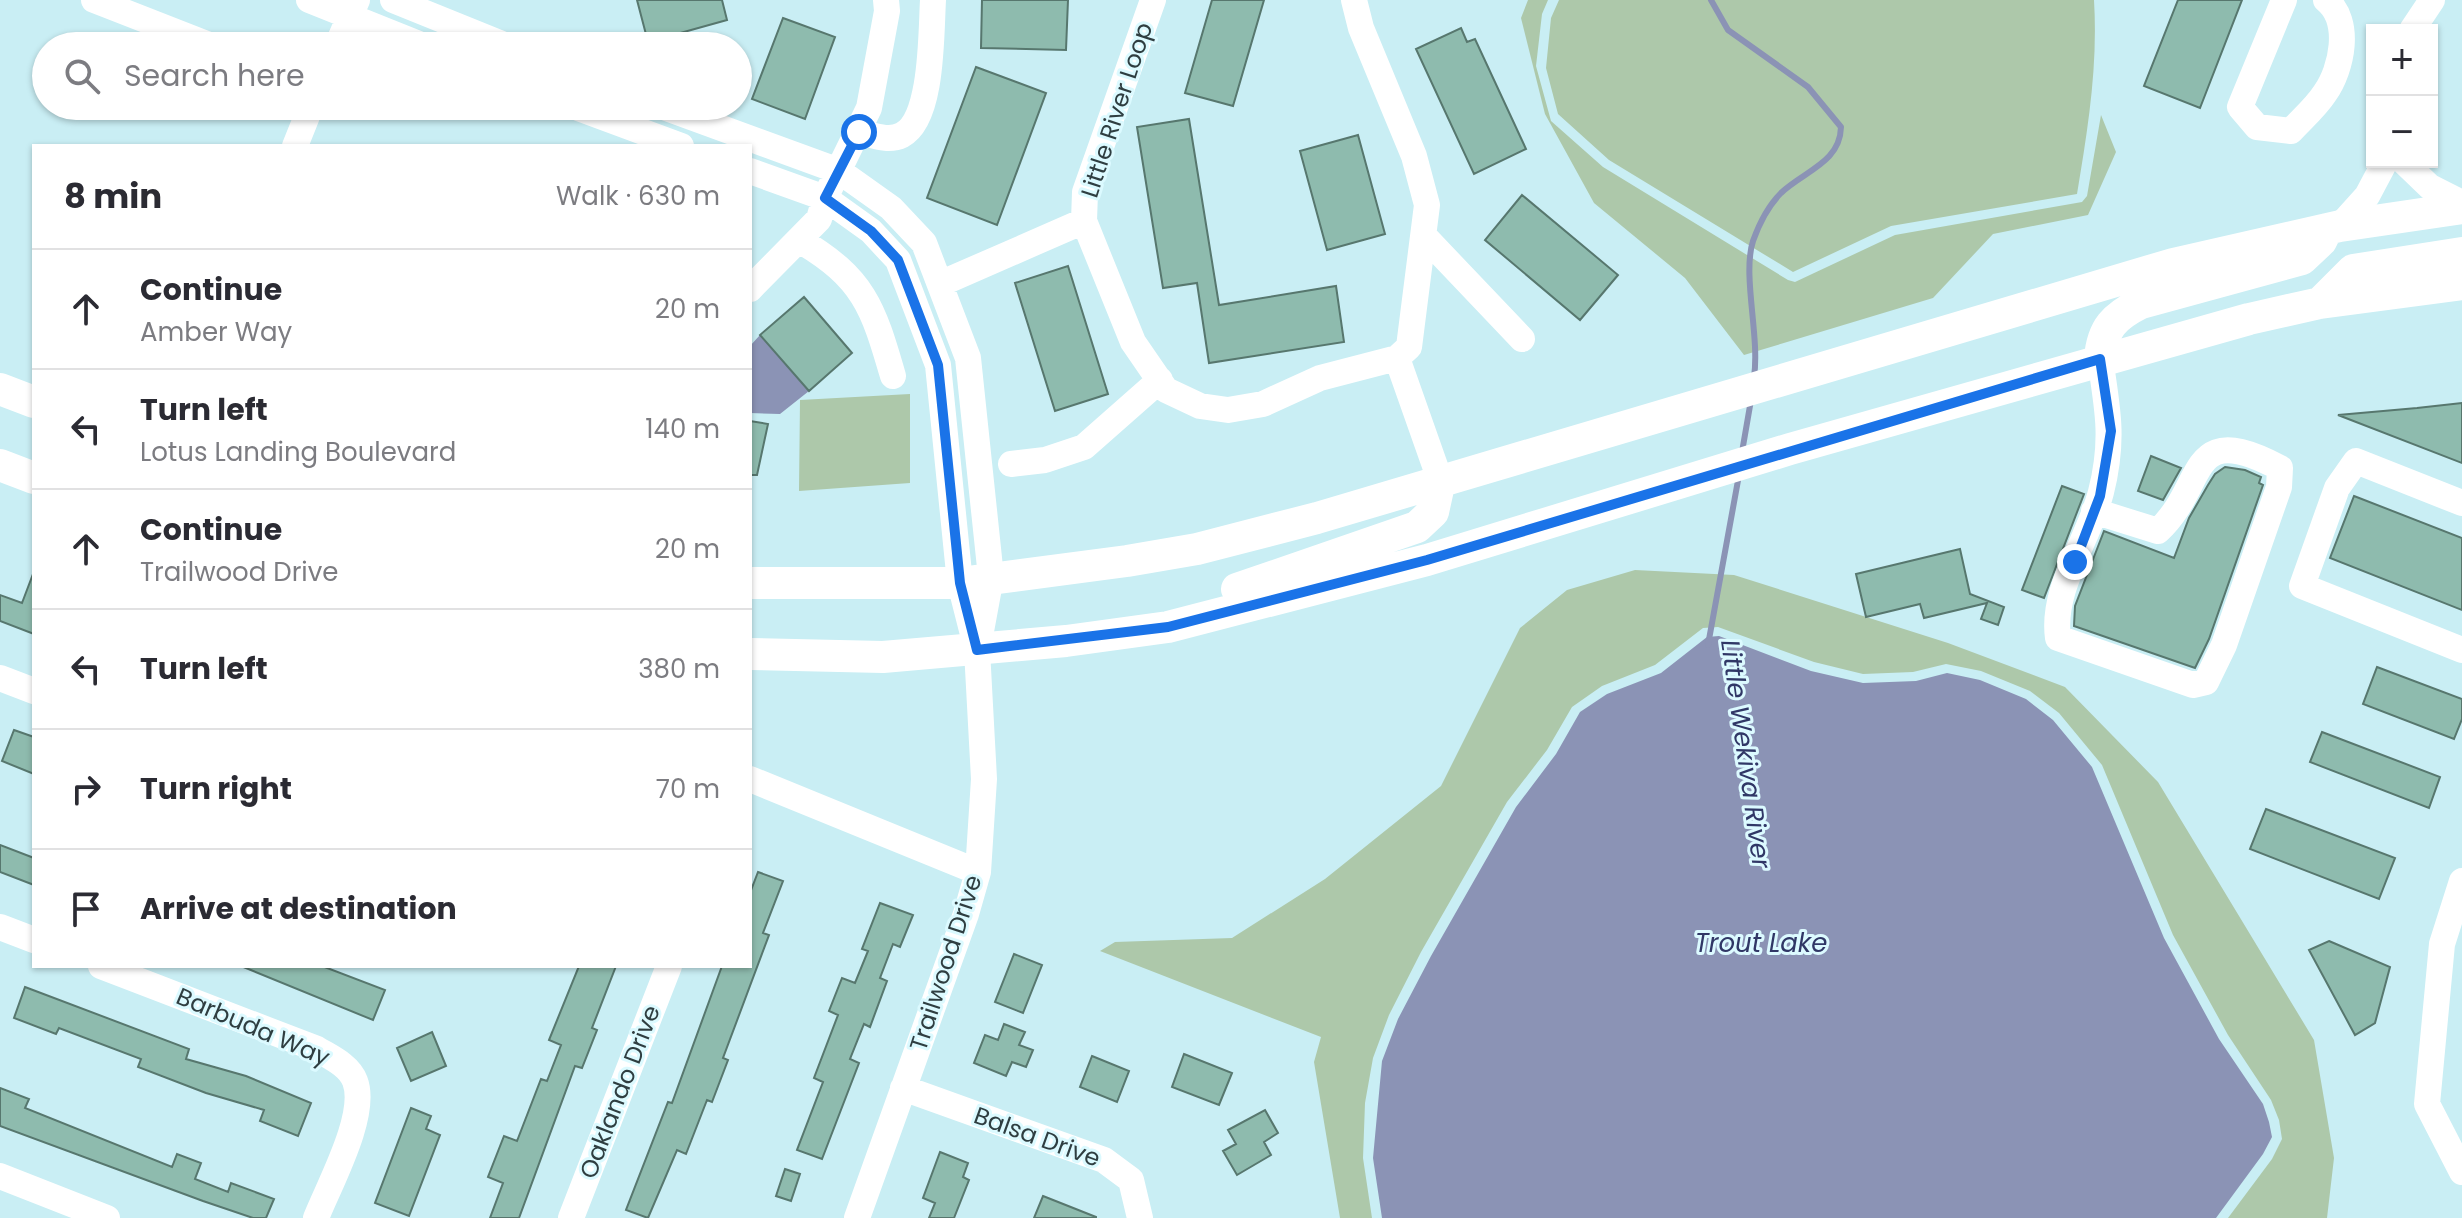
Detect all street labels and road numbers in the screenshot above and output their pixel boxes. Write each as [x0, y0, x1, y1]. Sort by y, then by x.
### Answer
street label: Little River Loop [1073, 18, 1160, 202]
street label: Trailwood Drive [902, 871, 990, 1055]
street label: Barbuda Way [171, 979, 335, 1074]
street label: Oaklando Drive [571, 1000, 668, 1183]
street label: Balsa Drive [969, 1098, 1105, 1175]

